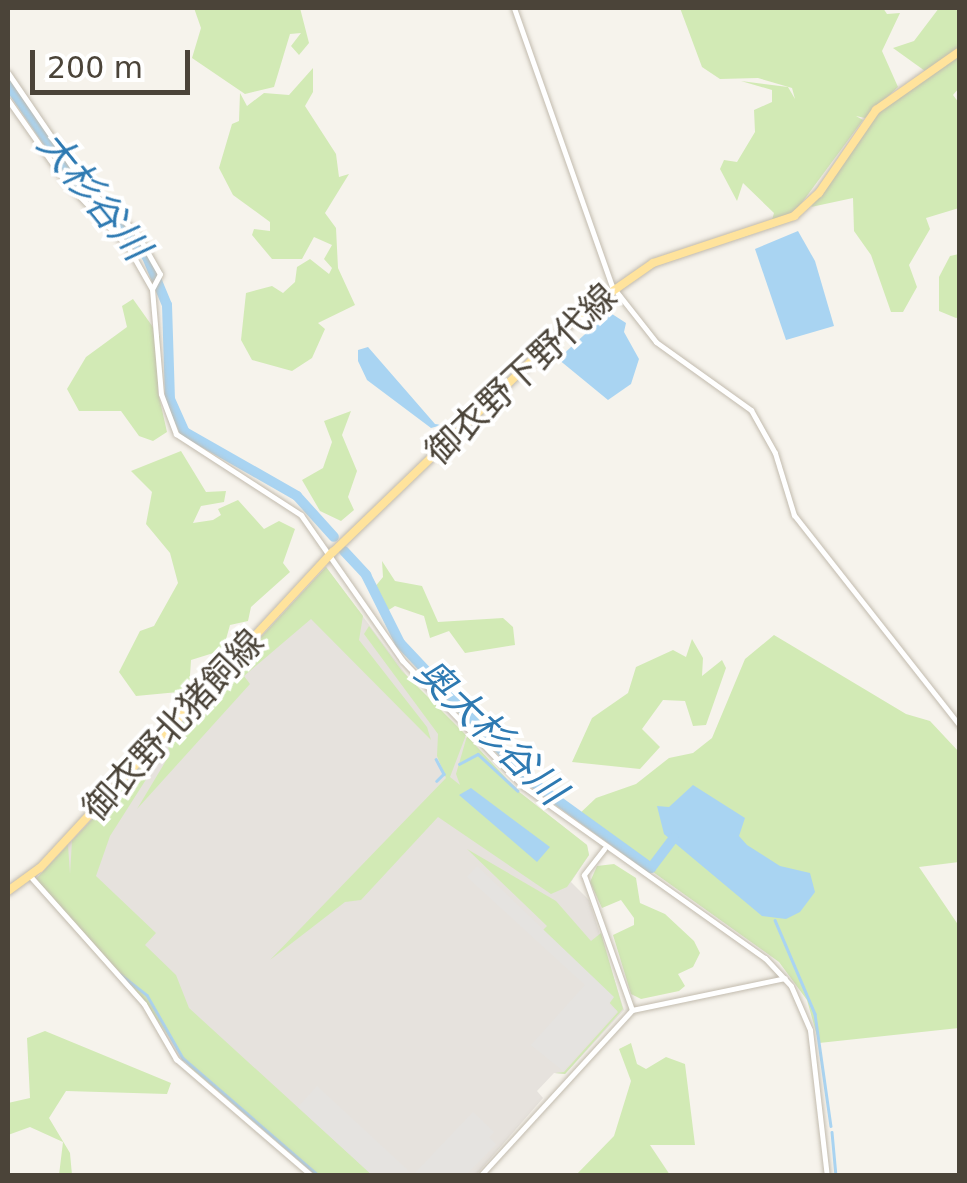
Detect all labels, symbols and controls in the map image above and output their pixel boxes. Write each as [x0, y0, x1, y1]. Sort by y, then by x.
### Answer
scale bar [35, 30, 195, 92]
text: 200 m [47, 50, 143, 85]
water label: 大杉谷川 [27, 123, 159, 269]
street label: 御衣野下野代線 [417, 275, 625, 473]
street label: 御衣野北猪飼線 [74, 621, 272, 829]
water label: 奥大杉谷川 [406, 650, 574, 814]

